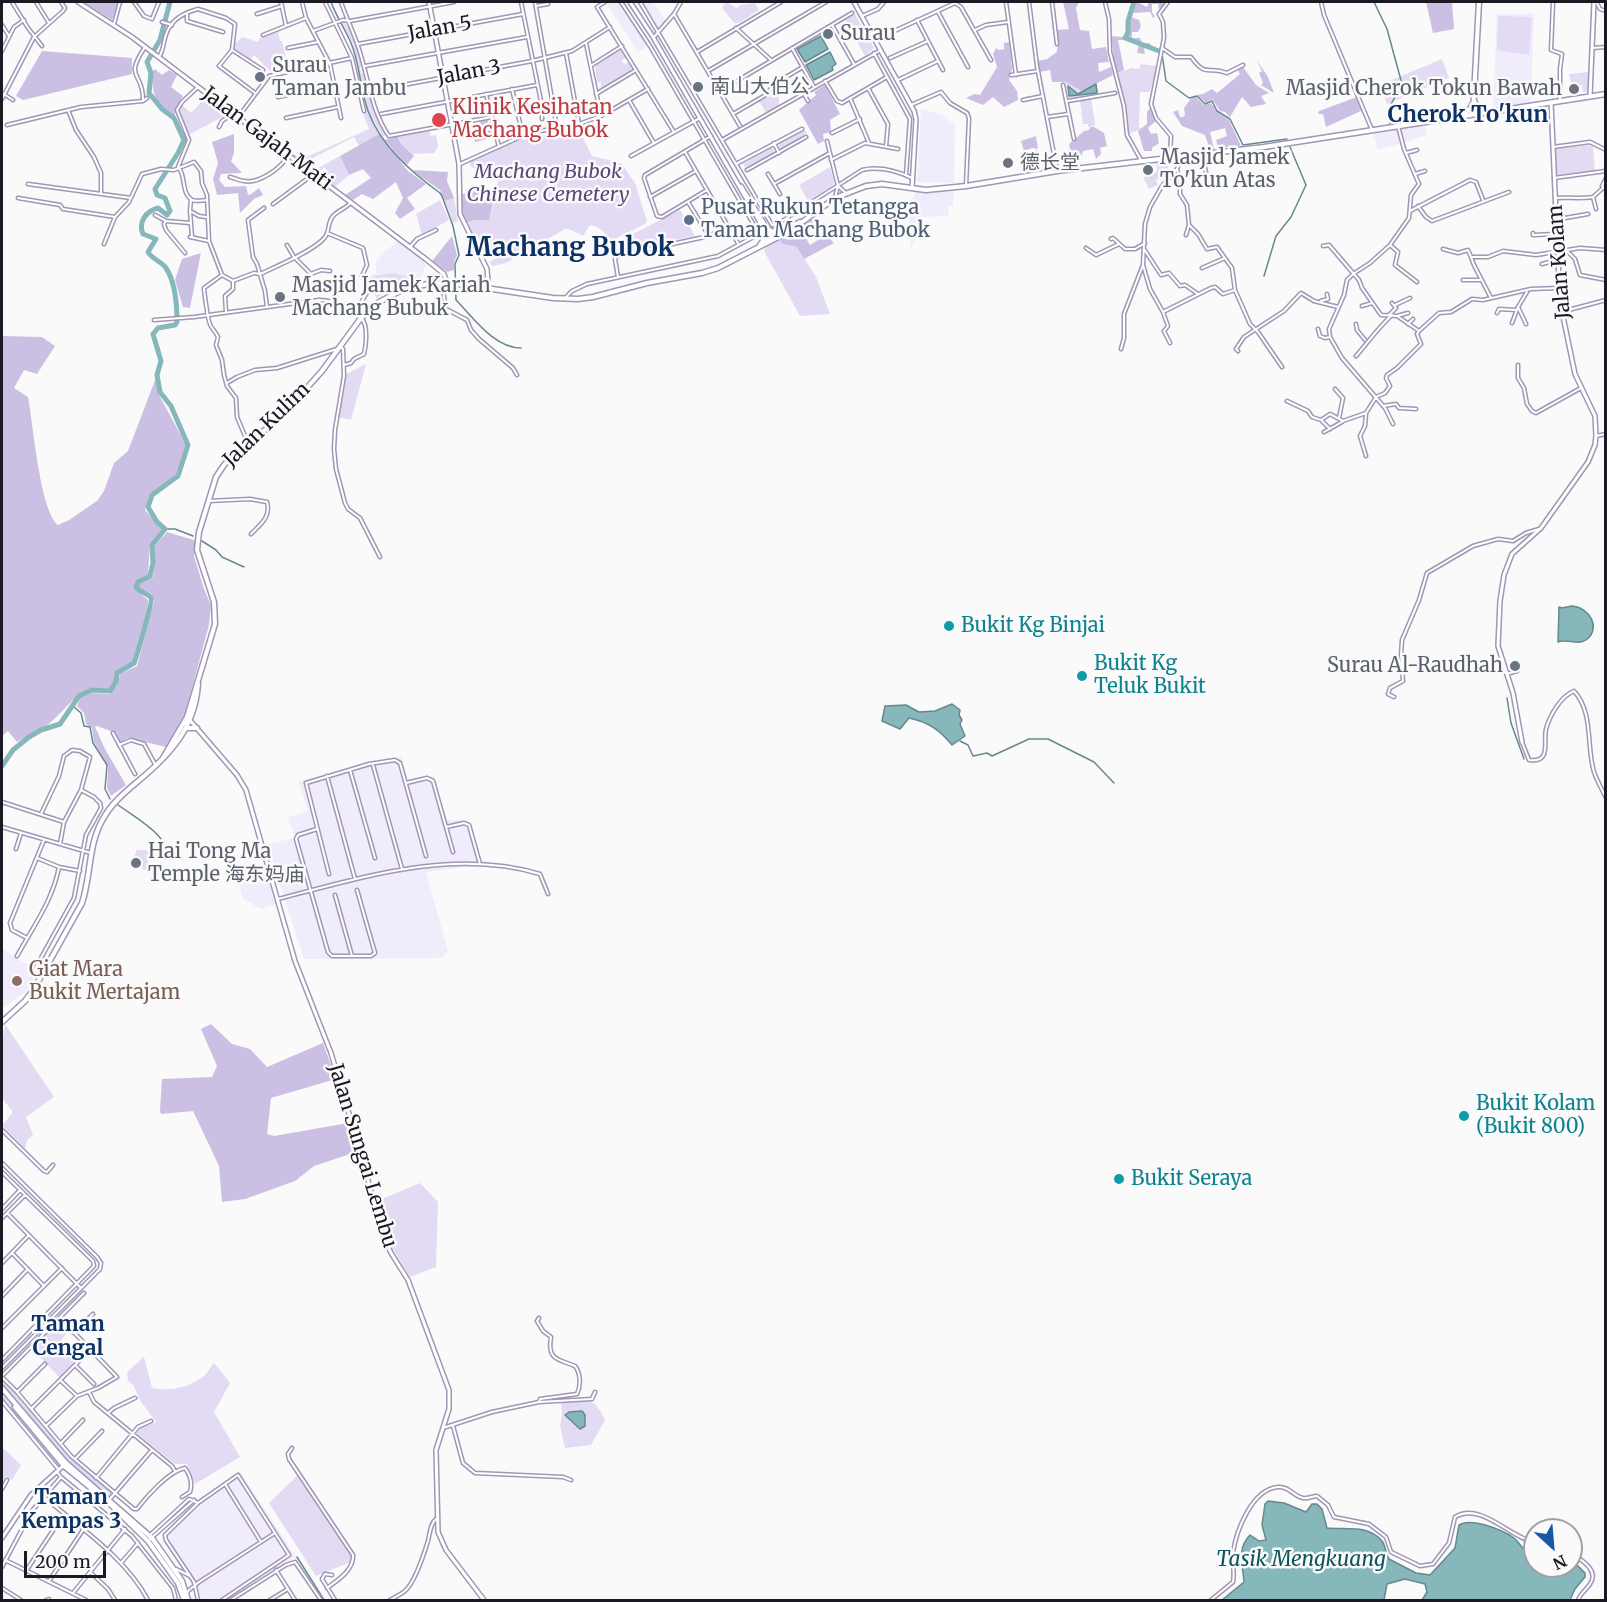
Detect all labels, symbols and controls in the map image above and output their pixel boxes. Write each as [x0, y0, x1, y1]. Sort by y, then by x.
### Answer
street label: Jalan 5 [406, 12, 474, 46]
place label: Surau [840, 22, 896, 46]
marker: Surau [821, 27, 835, 41]
place label: Surau Taman Jambu [272, 54, 407, 101]
street label: Jalan 3 [435, 56, 503, 90]
marker: Surau Taman Jambu [253, 70, 267, 84]
place label: 南山大伯公 [710, 75, 810, 99]
place label: Masjid Cherok Tokun Bawah [1286, 77, 1562, 101]
marker: 南山大伯公 [691, 80, 705, 94]
street label: Jalan Gajah Mati [197, 82, 337, 196]
marker: Masjid Cherok Tokun Bawah [1567, 82, 1581, 96]
place label: Klinik Kesihatan Machang Bubok [452, 96, 613, 143]
district label: Cherok To'kun [1388, 103, 1548, 129]
marker: Klinik Kesihatan Machang Bubok [430, 111, 448, 129]
place label: Masjid Jamek To'kun Atas [1160, 146, 1290, 193]
place label: 德长堂 [1020, 151, 1080, 175]
marker: 德长堂 [1001, 156, 1015, 170]
park label: Machang Bubok Chinese Cemetery [467, 160, 629, 207]
marker: Masjid Jamek To'kun Atas [1141, 163, 1155, 177]
place label: Pusat Rukun Tetangga Taman Machang Bubok [701, 196, 930, 243]
street label: Jalan Kolam [1544, 204, 1576, 320]
marker: Pusat Rukun Tetangga Taman Machang Bubok [682, 213, 696, 227]
district label: Machang Bubok [466, 233, 674, 265]
place label: Masjid Jamek Kariah Machang Bubuk [292, 274, 491, 321]
marker: Masjid Jamek Kariah Machang Bubuk [273, 290, 287, 304]
street label: Jalan Kulim [219, 378, 315, 472]
place label: Bukit Kg Binjai [961, 614, 1105, 638]
marker: Bukit Kg Binjai [942, 619, 956, 633]
place label: Bukit Kg Teluk Bukit [1094, 652, 1206, 699]
place label: Surau Al-Raudhah [1327, 654, 1503, 678]
marker: Surau Al-Raudhah [1508, 659, 1522, 673]
marker: Bukit Kg Teluk Bukit [1075, 669, 1089, 683]
place label: Hai Tong Ma Temple 海东妈庙 [148, 840, 305, 887]
marker: Hai Tong Ma Temple 海东妈庙 [129, 856, 143, 870]
place label: Giat Mara Bukit Mertajam [29, 958, 180, 1005]
marker: Giat Mara Bukit Mertajam [10, 974, 24, 988]
street label: Jalan Sungai Lembu [323, 1061, 401, 1251]
place label: Bukit Kolam (Bukit 800) [1476, 1092, 1595, 1139]
marker: Bukit Kolam (Bukit 800) [1457, 1109, 1471, 1123]
place label: Bukit Seraya [1131, 1167, 1252, 1191]
marker: Bukit Seraya [1112, 1172, 1126, 1186]
district label: Taman Cengal [31, 1312, 105, 1362]
district label: Taman Kempas 3 [21, 1485, 121, 1535]
north arrow [1523, 1518, 1583, 1578]
scale bar [27, 1539, 110, 1577]
water label: Tasik Mengkuang [1216, 1547, 1386, 1573]
text: 200 m [35, 1550, 91, 1573]
text: N [1550, 1551, 1570, 1574]

